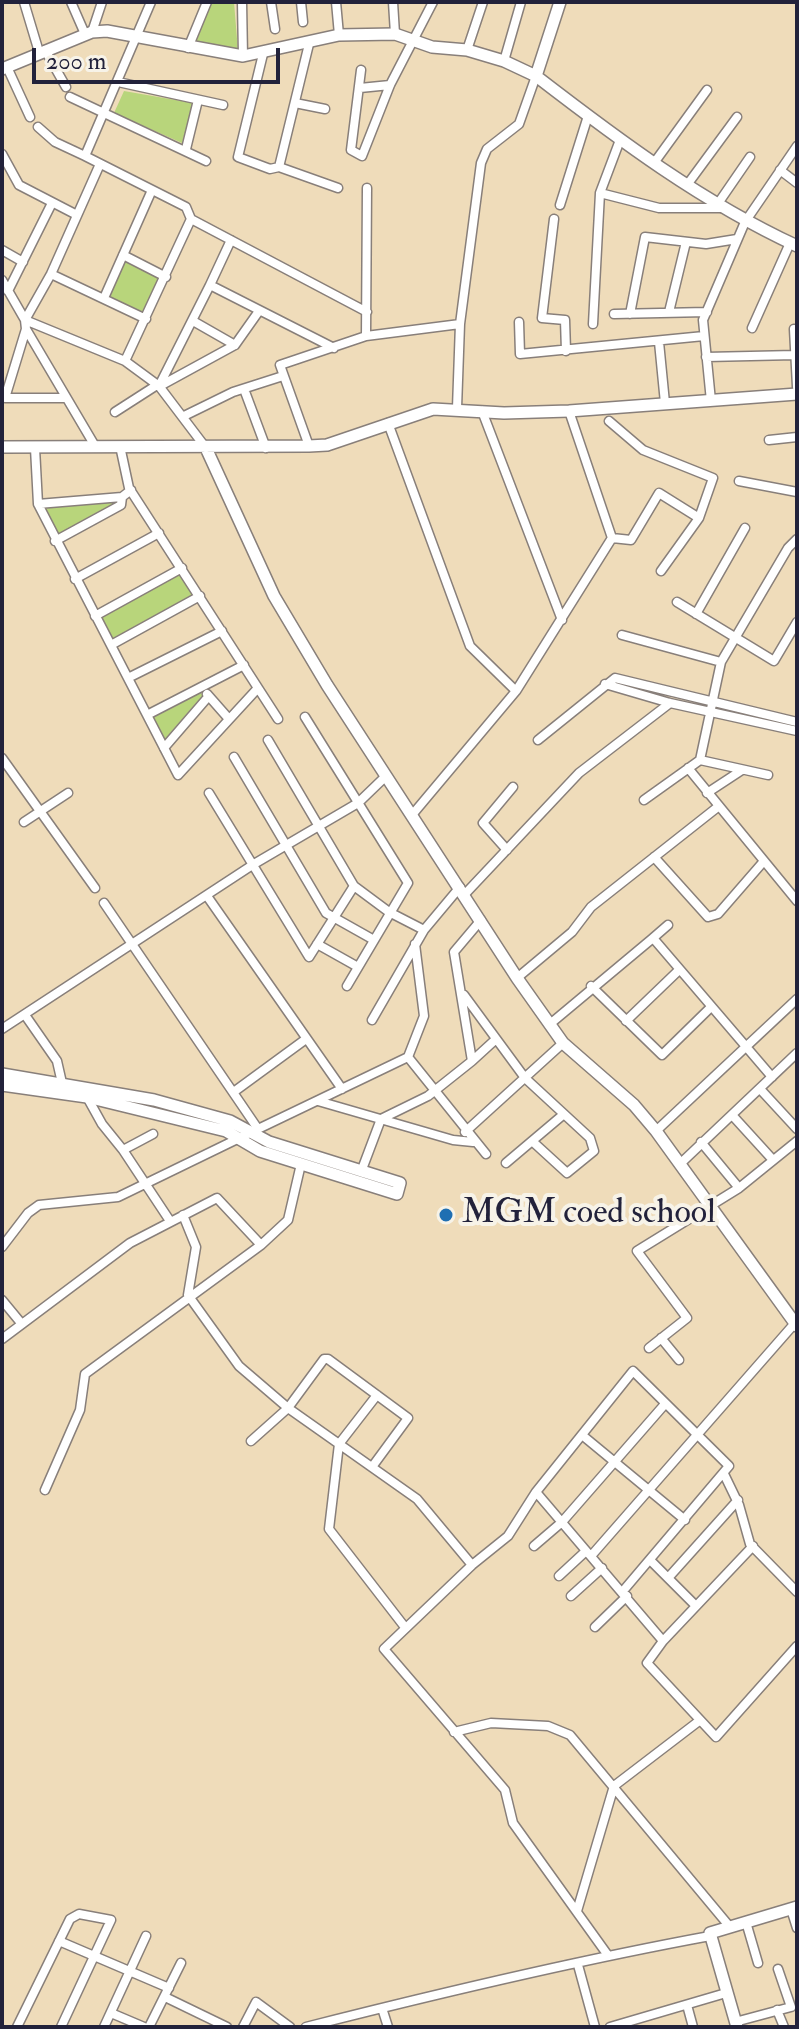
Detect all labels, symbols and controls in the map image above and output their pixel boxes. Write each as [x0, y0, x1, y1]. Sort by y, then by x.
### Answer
scale bar [36, 32, 284, 82]
text: 200 m [46, 46, 106, 77]
place label: MGM coed school [462, 1195, 716, 1235]
marker: MGM coed school [437, 1206, 455, 1224]

